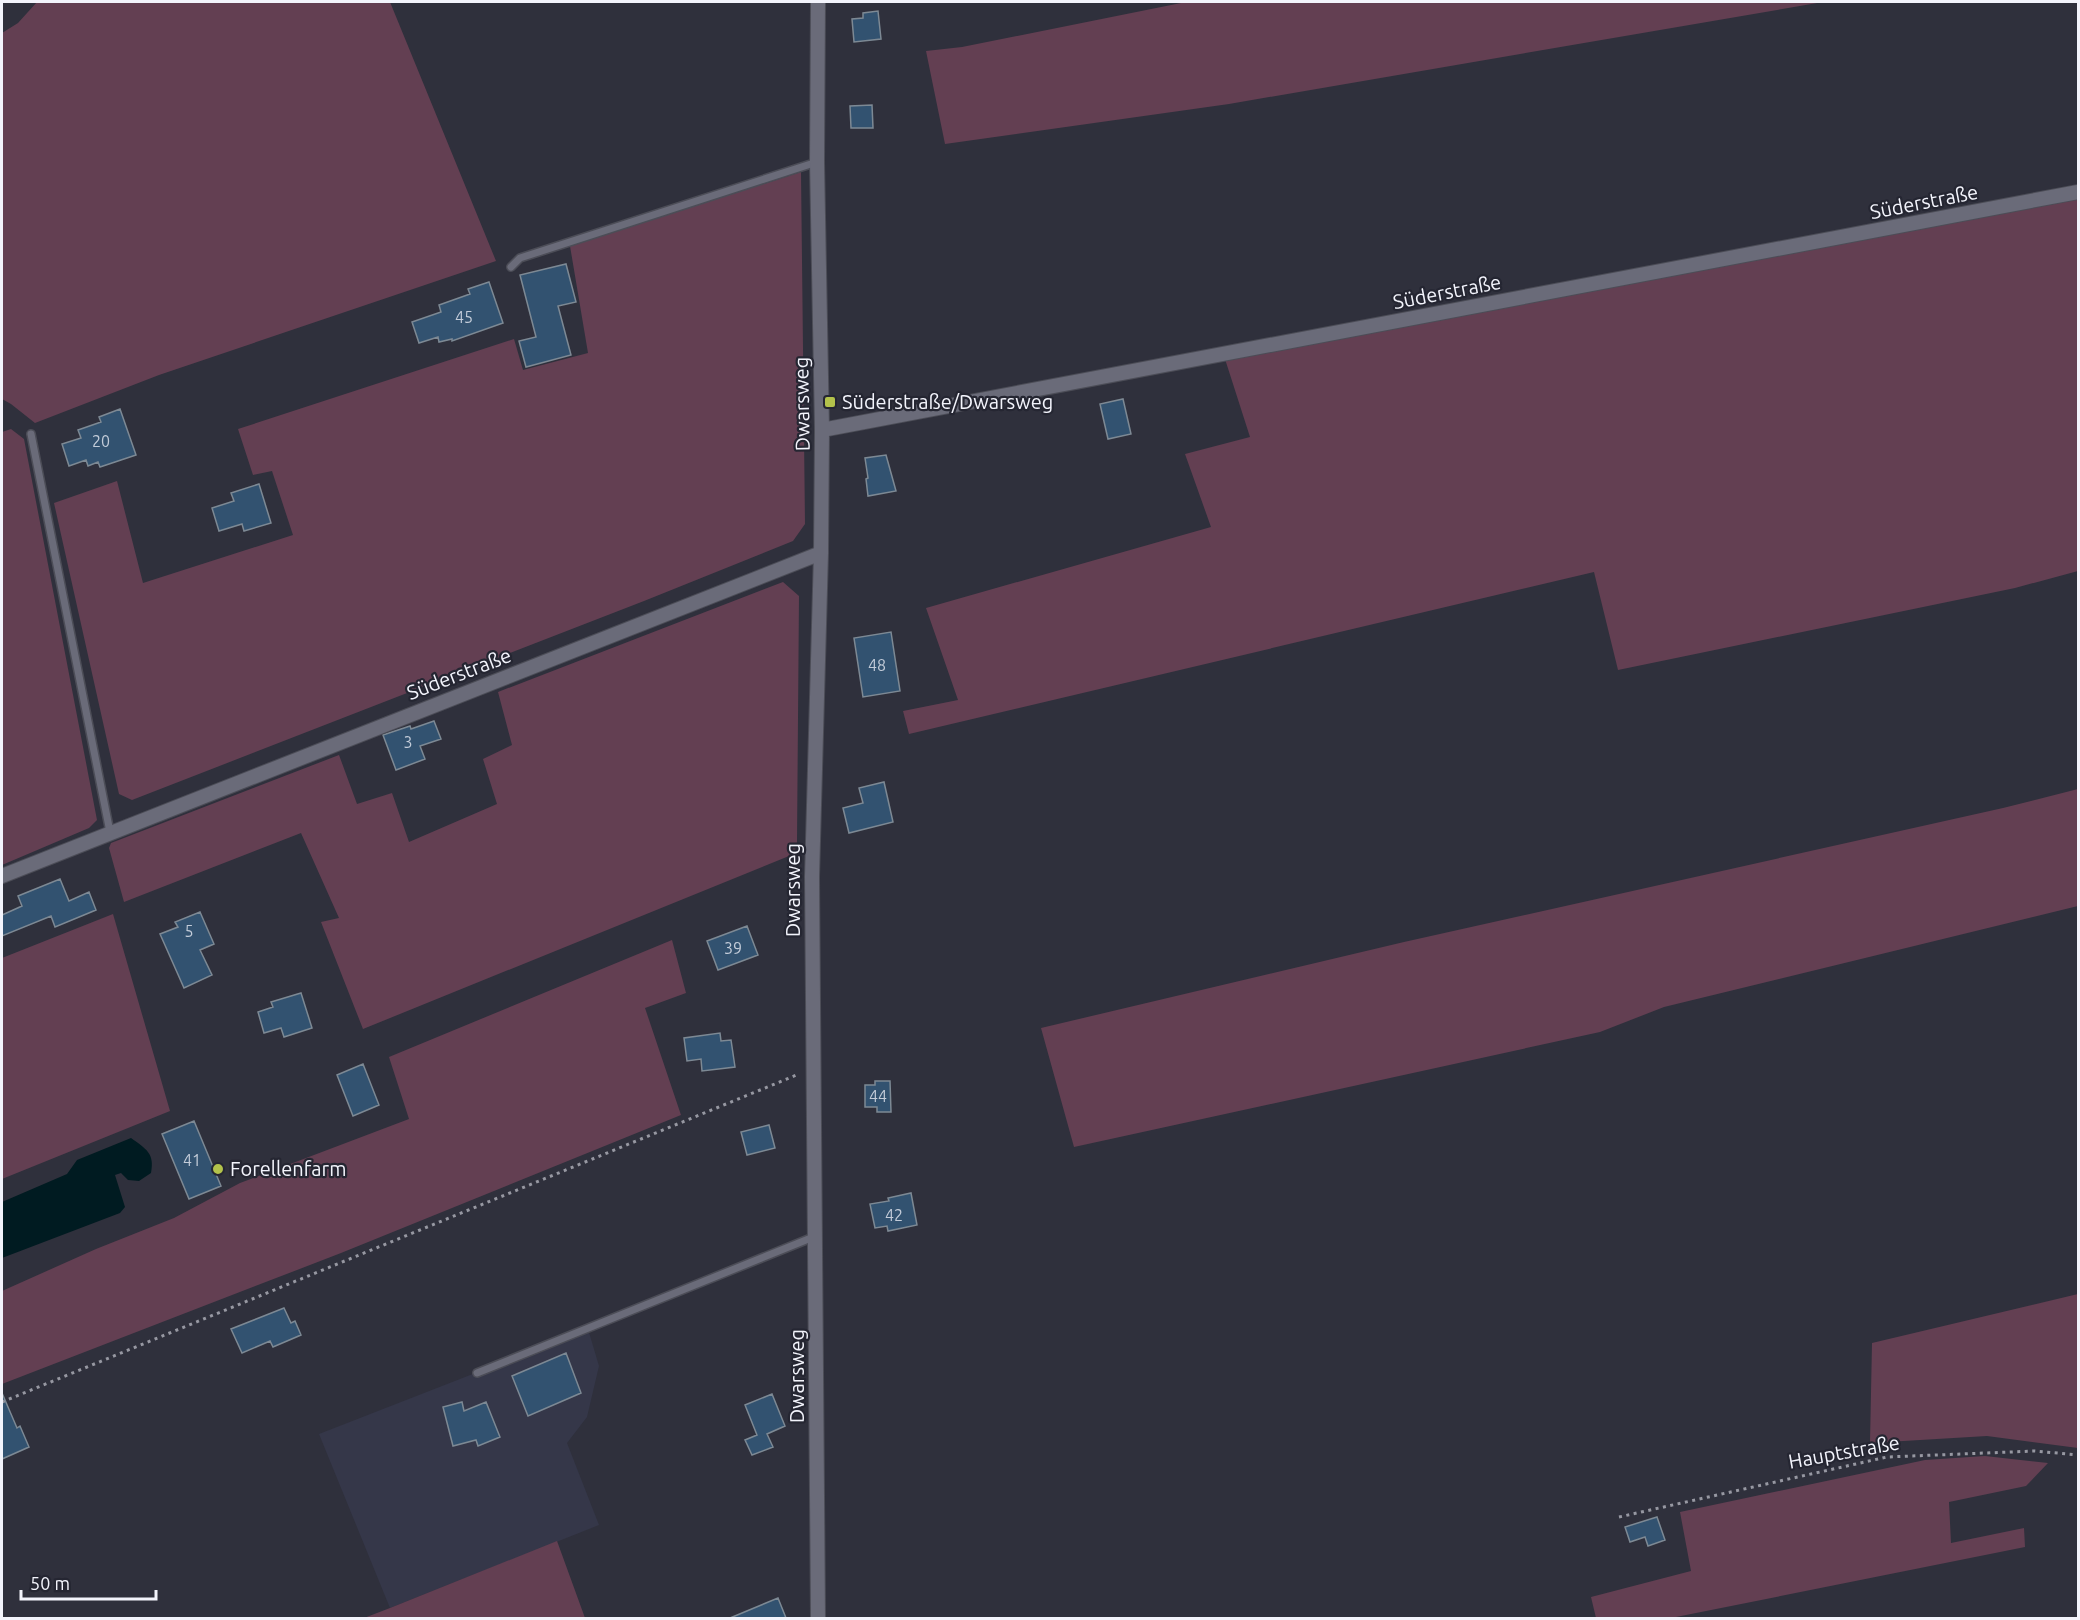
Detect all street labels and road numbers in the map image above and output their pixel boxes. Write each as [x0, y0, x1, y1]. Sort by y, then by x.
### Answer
street label: Süderstraße [1868, 180, 1980, 223]
street label: Süderstraße [1391, 270, 1503, 313]
street label: Dwarsweg [789, 357, 814, 451]
street label: Süderstraße [403, 643, 514, 704]
street label: Dwarsweg [781, 843, 804, 937]
street label: Dwarsweg [785, 1329, 808, 1423]
street label: Hauptstraße [1786, 1430, 1901, 1473]

